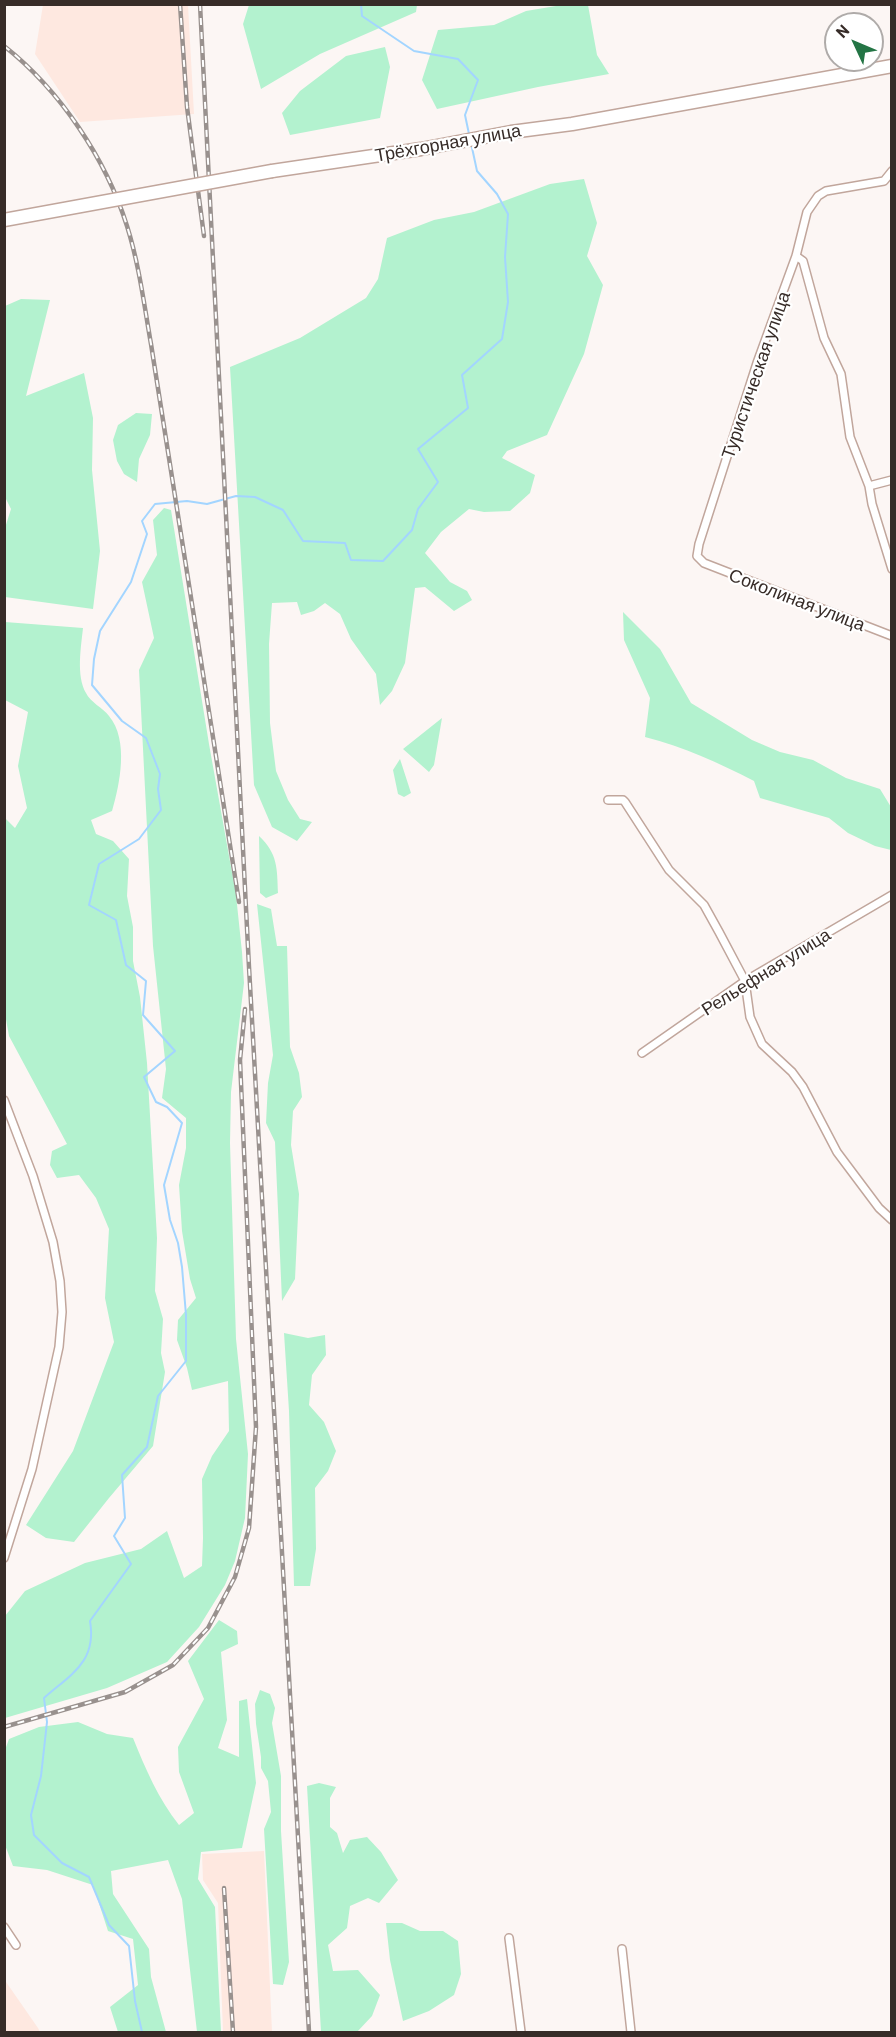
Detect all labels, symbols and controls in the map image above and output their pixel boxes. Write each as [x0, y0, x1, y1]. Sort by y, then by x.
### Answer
north arrow [824, 12, 884, 72]
text: N [832, 20, 853, 41]
street label: Трёхгорная улица [373, 120, 523, 166]
street label: Туристическая улица [717, 288, 795, 462]
street label: Соколиная улица [726, 564, 868, 636]
street label: Рельефная улица [697, 924, 835, 1020]

